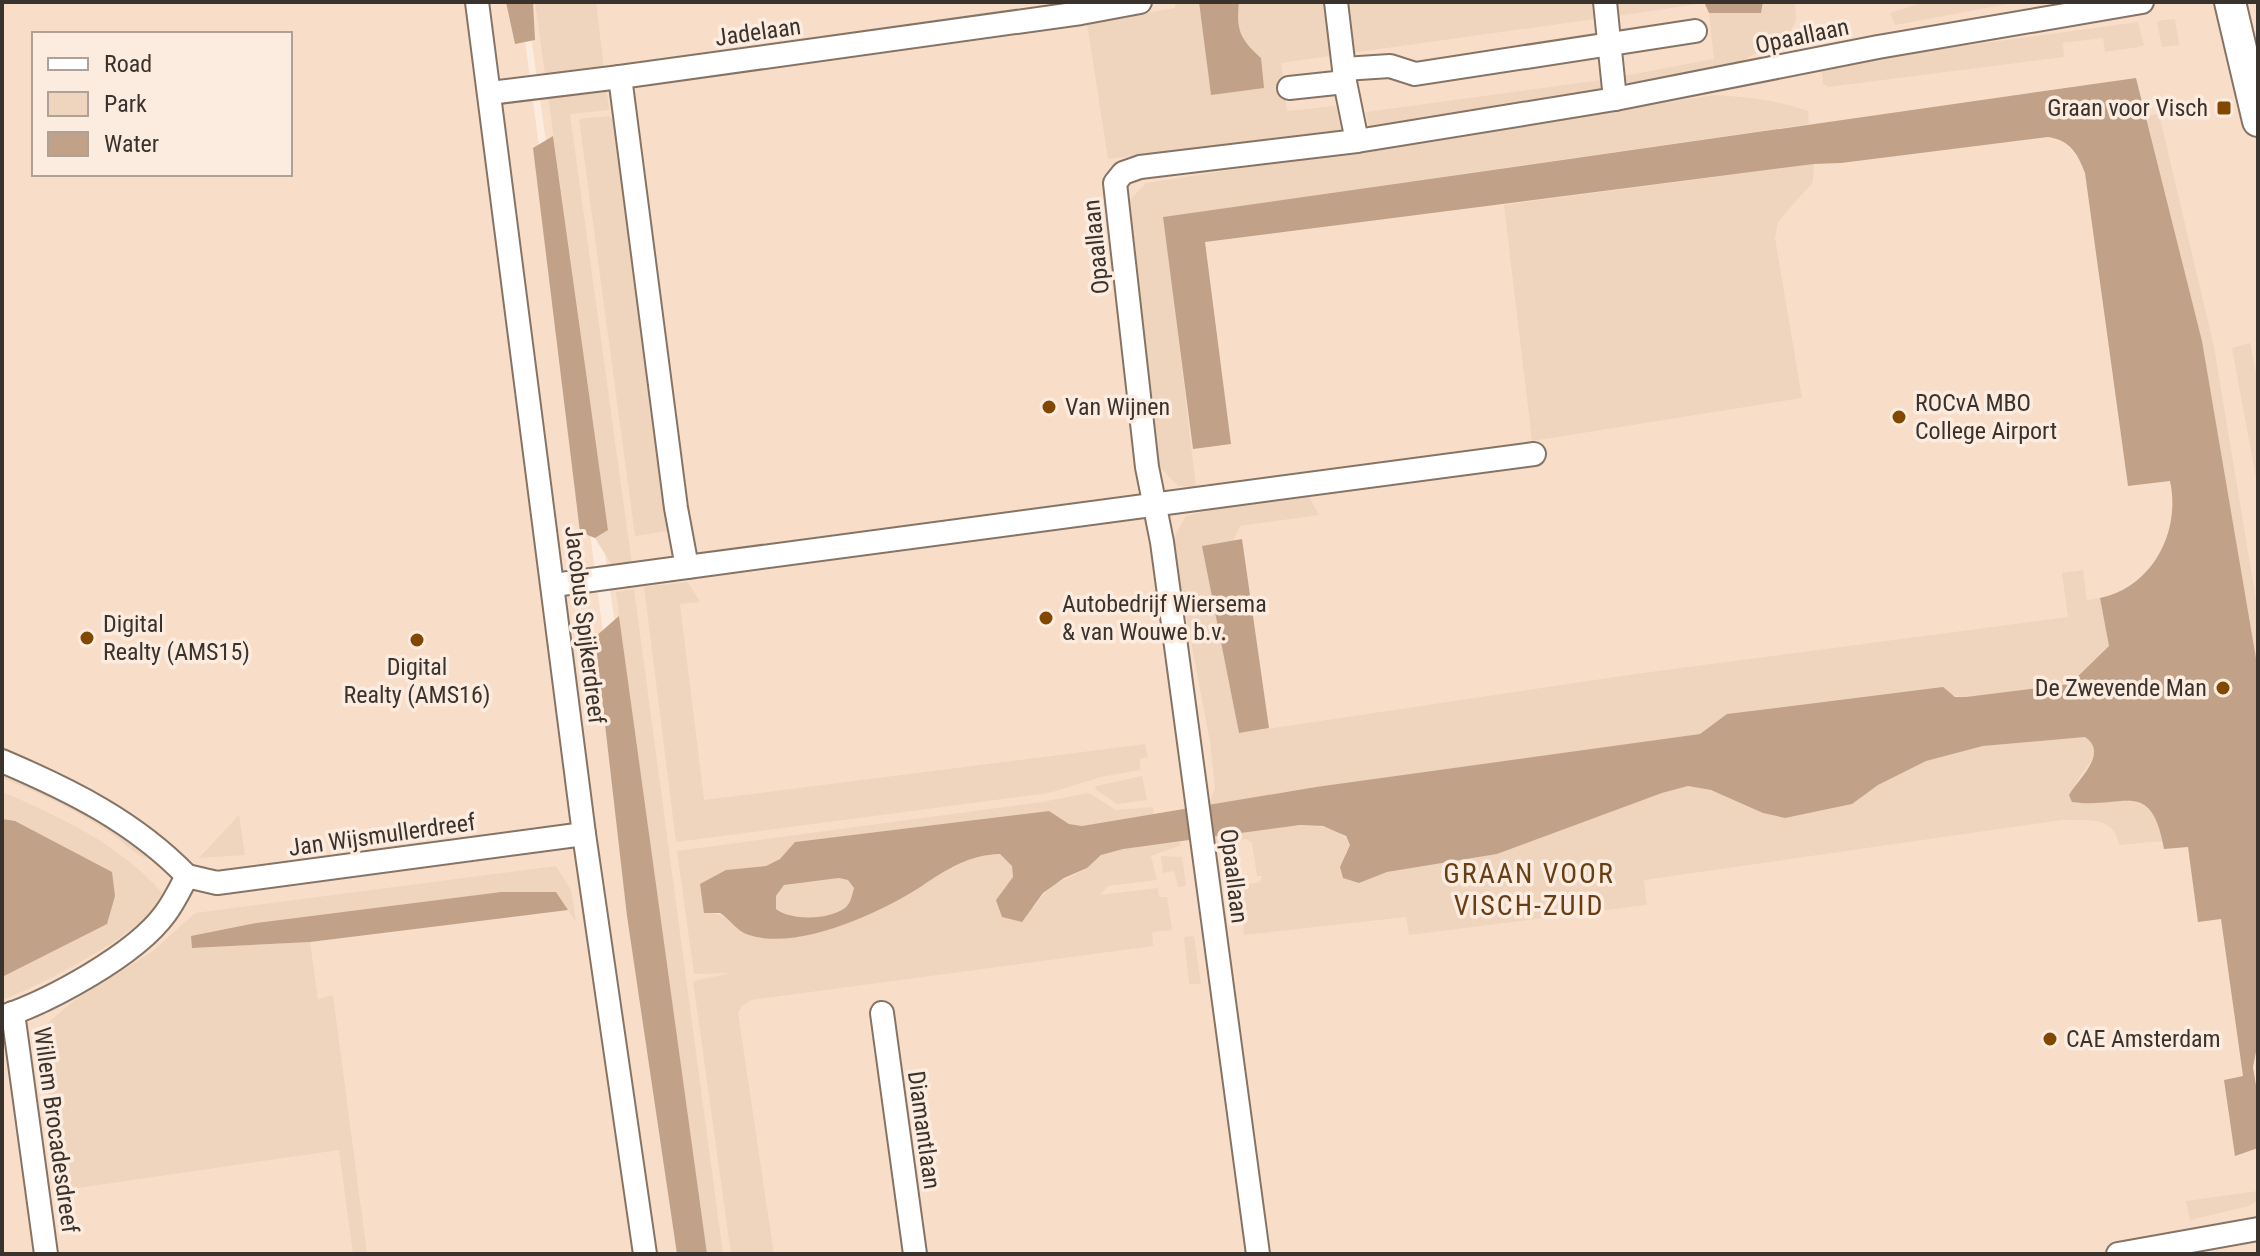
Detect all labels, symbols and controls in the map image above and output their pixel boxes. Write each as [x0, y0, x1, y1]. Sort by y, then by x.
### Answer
street label: Jadelaan [713, 12, 803, 52]
street label: Opaallaan [1753, 12, 1851, 60]
legend [32, 32, 292, 176]
text: Road [104, 50, 152, 78]
text: Park [104, 90, 147, 118]
place label: Graan voor Visch [2047, 94, 2208, 122]
marker: Graan voor Visch [2215, 99, 2233, 117]
text: Water [104, 130, 159, 158]
street label: Opaallaan [1077, 198, 1115, 296]
place label: ROCvA MBO College Airport [1915, 389, 2057, 445]
place label: Van Wijnen [1065, 393, 1170, 421]
marker: Van Wijnen [1040, 398, 1058, 416]
marker: ROCvA MBO College Airport [1890, 408, 1908, 426]
street label: Jacobus Spijkerdreef [559, 524, 611, 726]
place label: Autobedrijf Wiersema & van Wouwe b.v. [1062, 590, 1267, 646]
marker: Autobedrijf Wiersema & van Wouwe b.v. [1037, 609, 1055, 627]
place label: Digital Realty (AMS15) [103, 610, 250, 666]
marker: Digital Realty (AMS15) [78, 629, 96, 647]
marker: Digital Realty (AMS16) [408, 631, 426, 649]
place label: Digital Realty (AMS16) [344, 653, 490, 709]
place label: De Zwevende Man [2035, 674, 2207, 702]
marker: De Zwevende Man [2214, 679, 2232, 697]
street label: Jan Wijsmullerdreef [287, 808, 478, 862]
street label: Opaallaan [1214, 827, 1254, 925]
district label: GRAAN VOOR VISCH-ZUID [1443, 857, 1615, 922]
street label: Willem Brocadesdreef [28, 1025, 84, 1235]
place label: CAE Amsterdam [2066, 1025, 2221, 1053]
marker: CAE Amsterdam [2041, 1030, 2059, 1048]
street label: Diamantlaan [902, 1069, 946, 1191]

